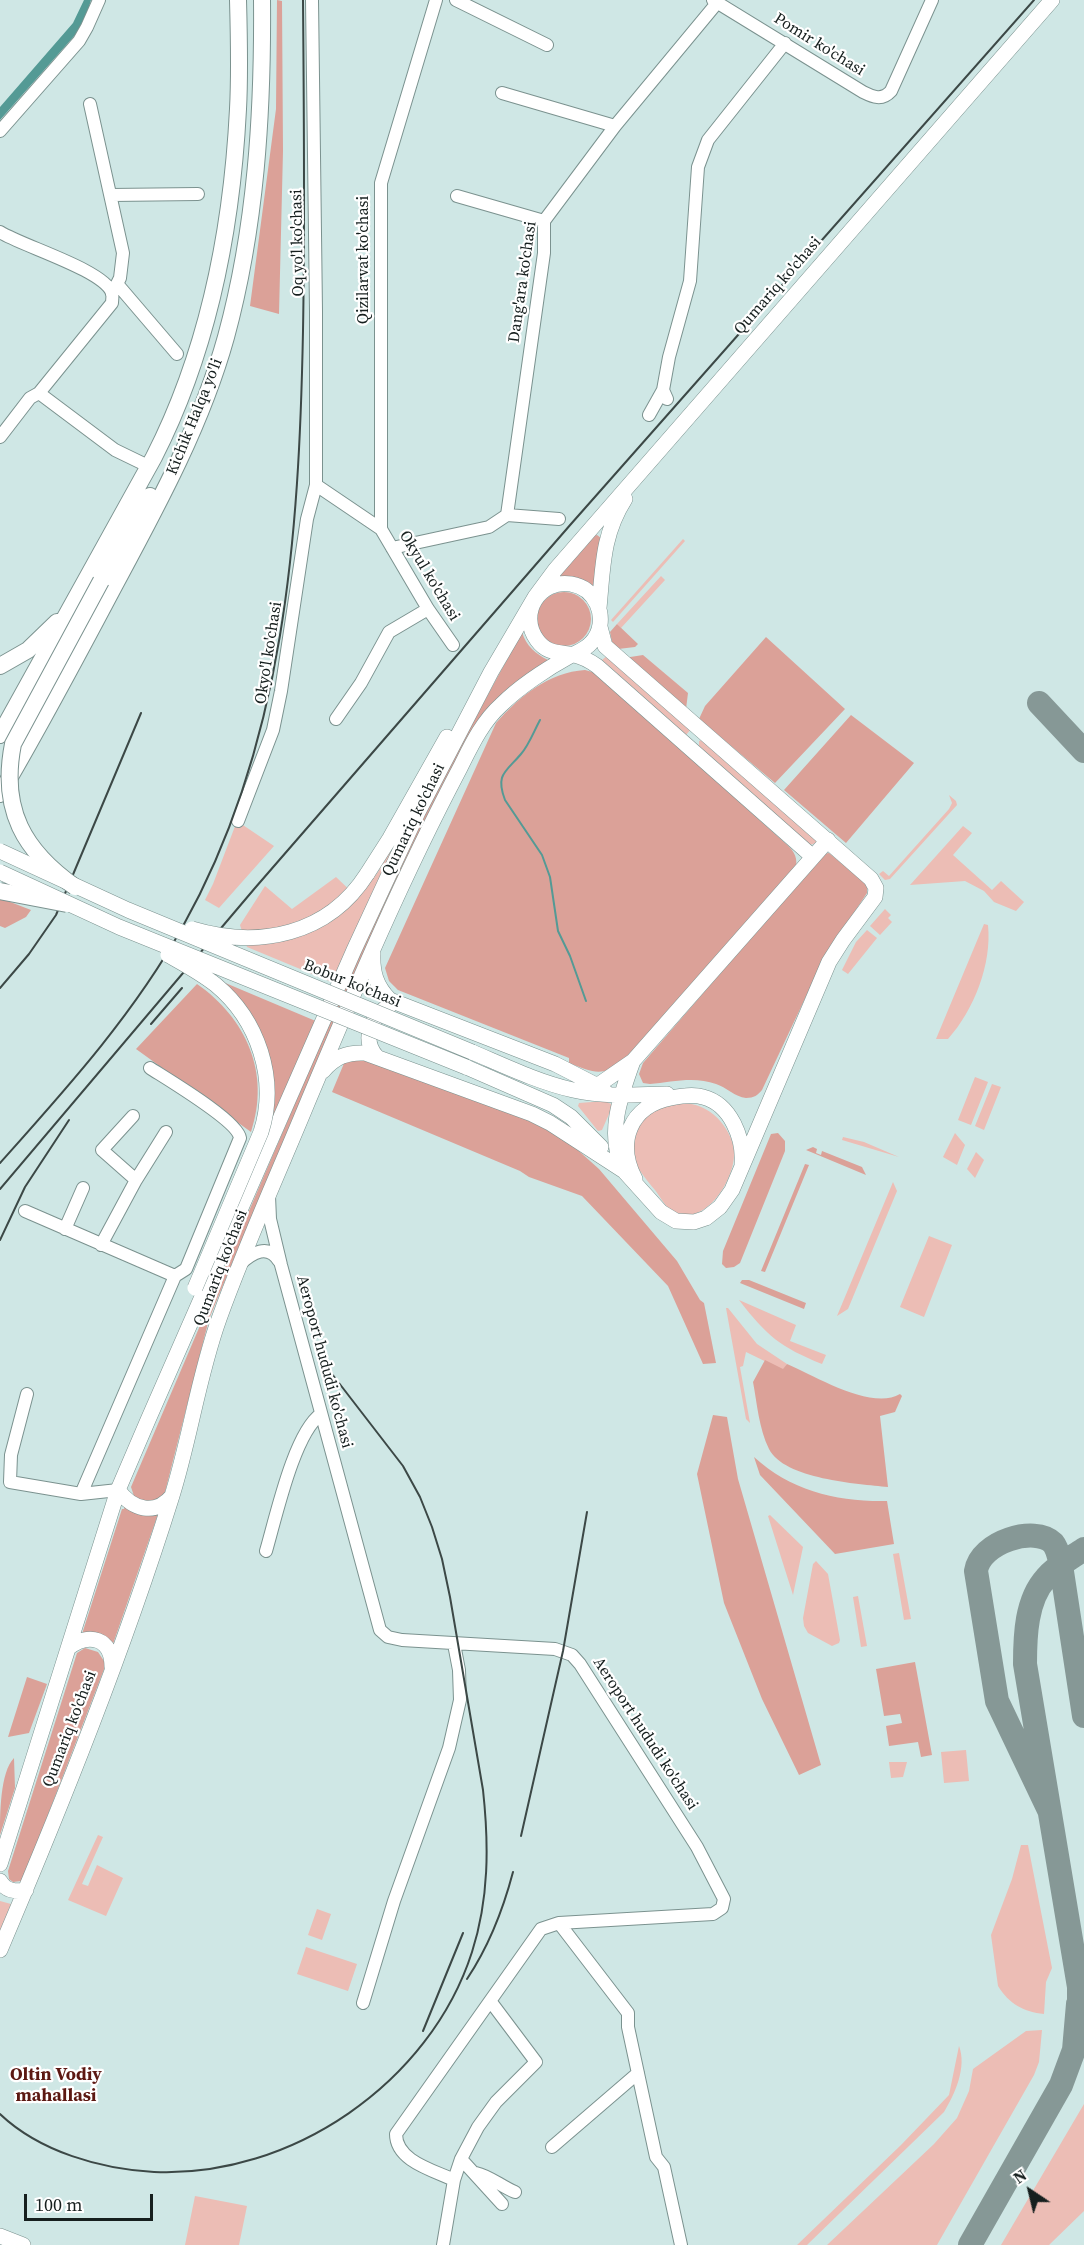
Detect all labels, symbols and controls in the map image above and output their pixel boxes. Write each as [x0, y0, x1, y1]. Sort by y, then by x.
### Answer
street label: Pomir ko'chasi [770, 9, 868, 81]
street label: Oq yo'l ko'chasi [287, 189, 309, 297]
street label: Qizilarvat ko'chasi [354, 196, 374, 324]
street label: Dang'ara ko'chasi [505, 220, 541, 344]
street label: Qumariq ko'chasi [730, 233, 826, 339]
street label: Kichik Halqa yo'li [163, 356, 227, 478]
street label: Okyul ko'chasi [394, 527, 464, 625]
street label: Okyo'l ko'chasi [251, 600, 287, 706]
street label: Qumariq ko'chasi [378, 760, 450, 880]
street label: Bobur ko'chasi [300, 956, 404, 1012]
street label: Qumariq ko'chasi [190, 1207, 252, 1329]
street label: Aeroport hududi ko'chasi [292, 1273, 356, 1451]
street label: Aeroport hududi ko'chasi [588, 1654, 702, 1814]
street label: Qumariq ko'chasi [39, 1668, 101, 1790]
district label: Oltin Vodiy mahallasi [10, 2064, 102, 2106]
north arrow [1000, 2161, 1060, 2221]
text: N [1009, 2164, 1031, 2189]
scale bar [27, 2182, 156, 2220]
text: 100 m [35, 2192, 82, 2217]

